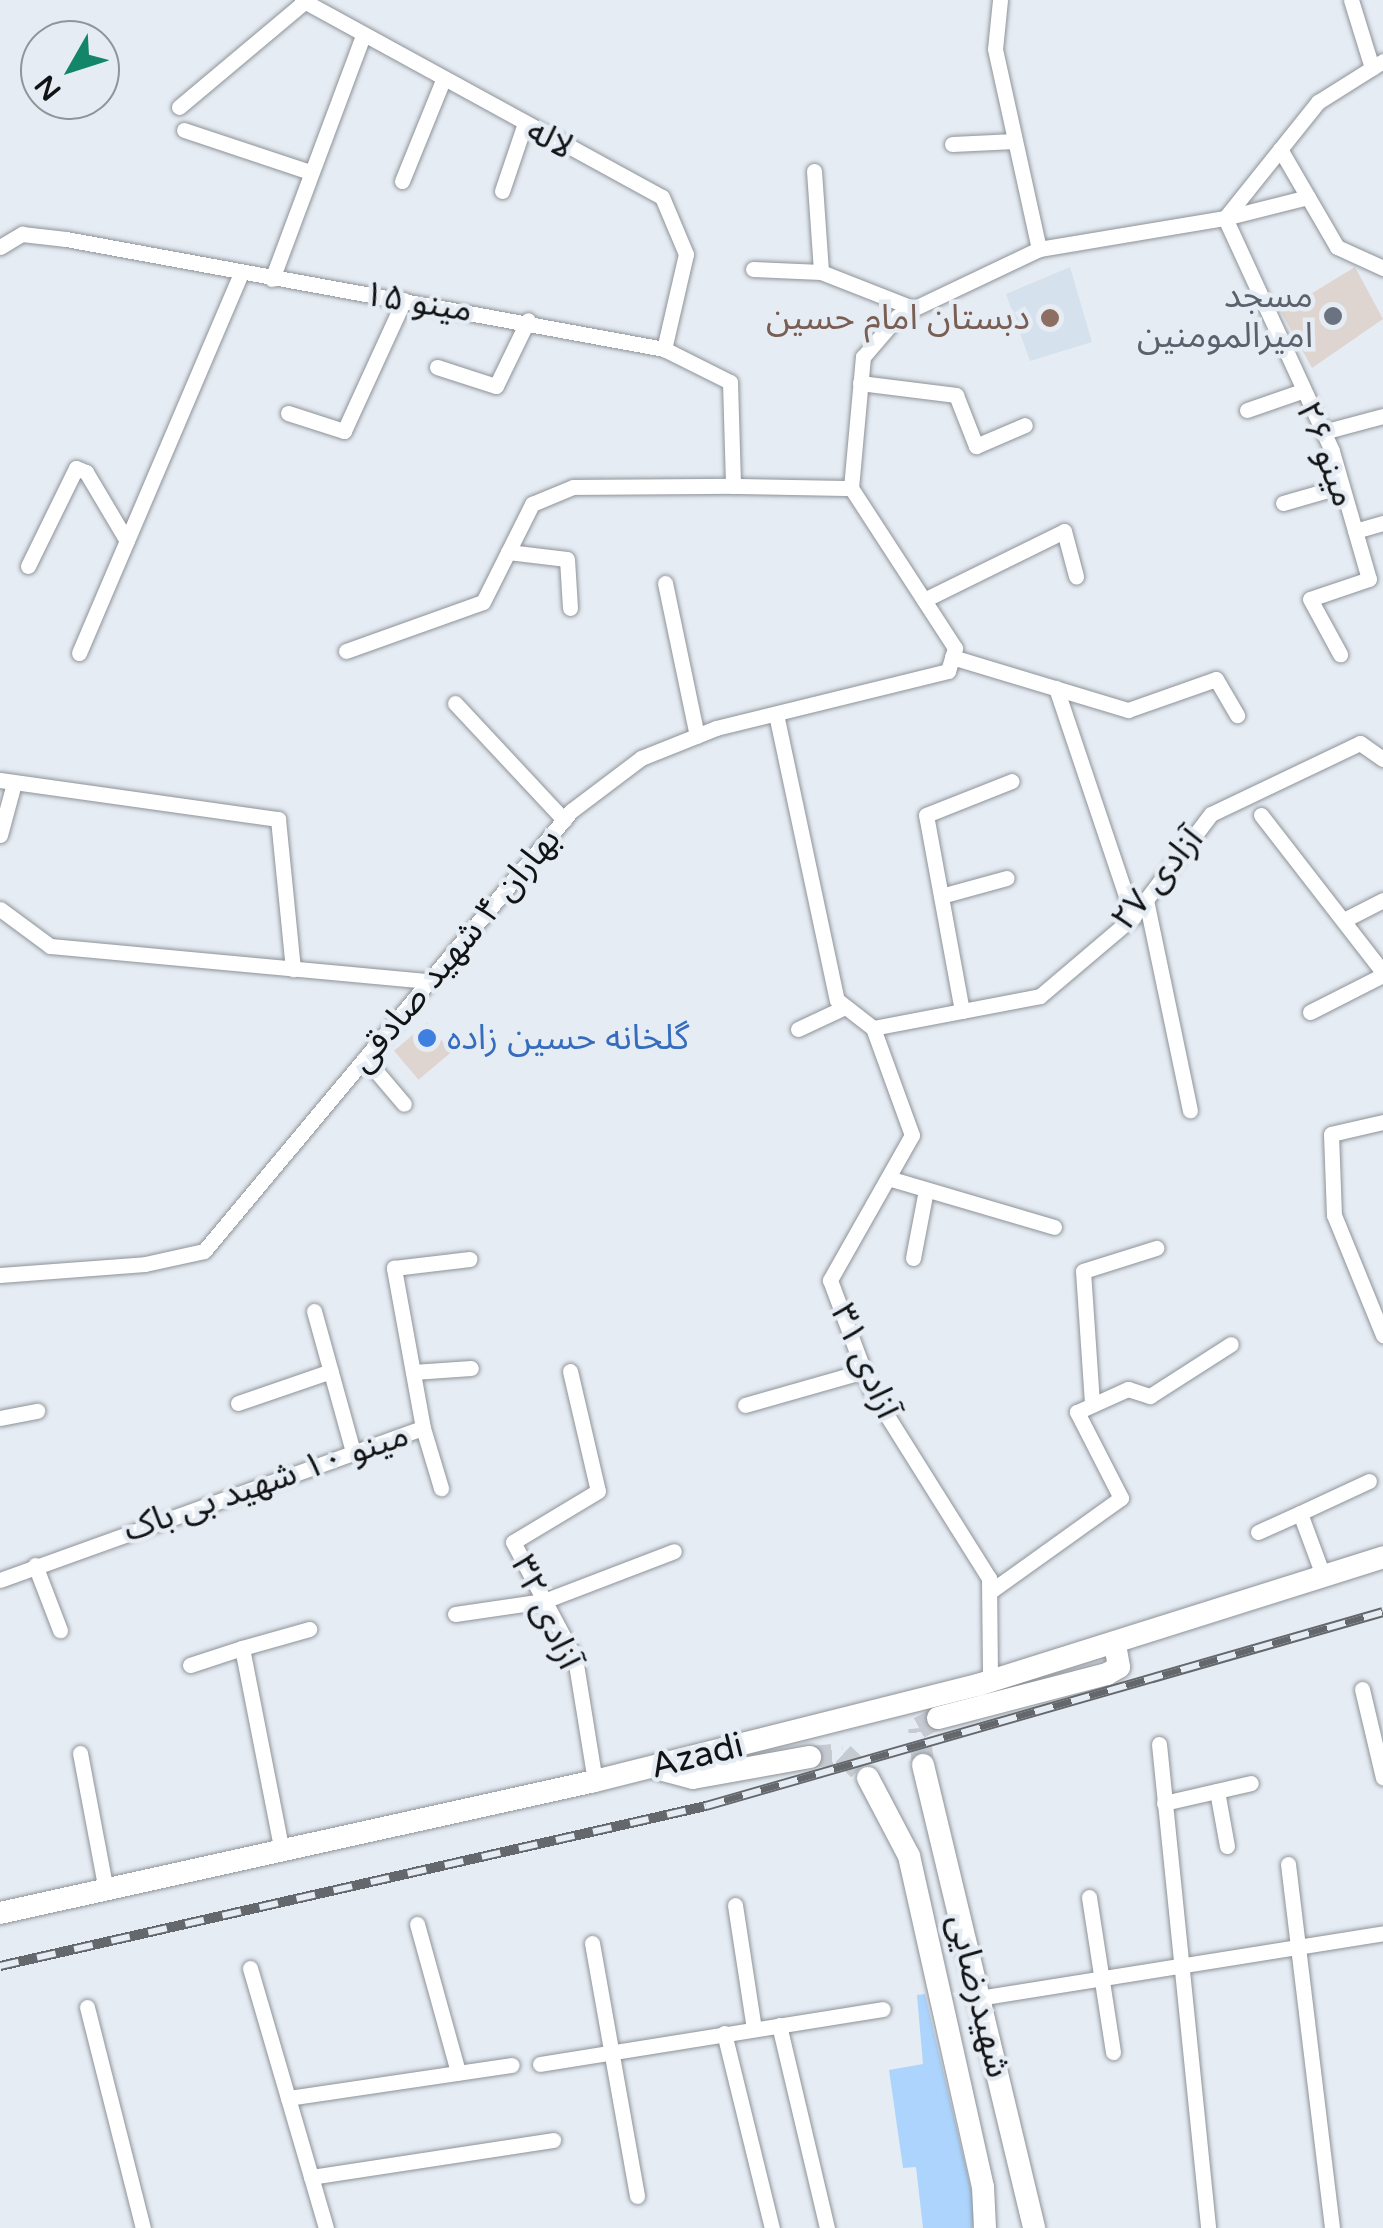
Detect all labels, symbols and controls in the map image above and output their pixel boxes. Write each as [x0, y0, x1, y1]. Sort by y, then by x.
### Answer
north arrow [20, 20, 120, 120]
text: N [28, 68, 69, 107]
street label: لاله [520, 110, 580, 168]
street label: مینو ۱۵ [361, 273, 475, 331]
place label: مسجد امیرالمومنین [1137, 275, 1313, 357]
place label: دبستان امام حسین [766, 297, 1030, 339]
marker: مسجد امیرالمومنین [1322, 305, 1344, 327]
marker: دبستان امام حسین [1039, 307, 1061, 329]
street label: مینو ۲۶ [1287, 396, 1365, 512]
street label: بهاران ۴ شهید صادقی [341, 819, 569, 1081]
street label: آزادی ۲۷ [1102, 819, 1212, 939]
place label: گلخانه حسین زاده [447, 1017, 689, 1059]
marker: گلخانه حسین زاده [416, 1027, 438, 1049]
street label: آزادی ۳۱ [821, 1297, 909, 1425]
street label: مینو ۱۰ شهید بی باک [118, 1414, 414, 1550]
street label: آزادی ۳۲ [501, 1548, 591, 1676]
street label: Azadi [646, 1724, 748, 1788]
street label: شهیدرضایی [938, 1910, 1020, 2082]

